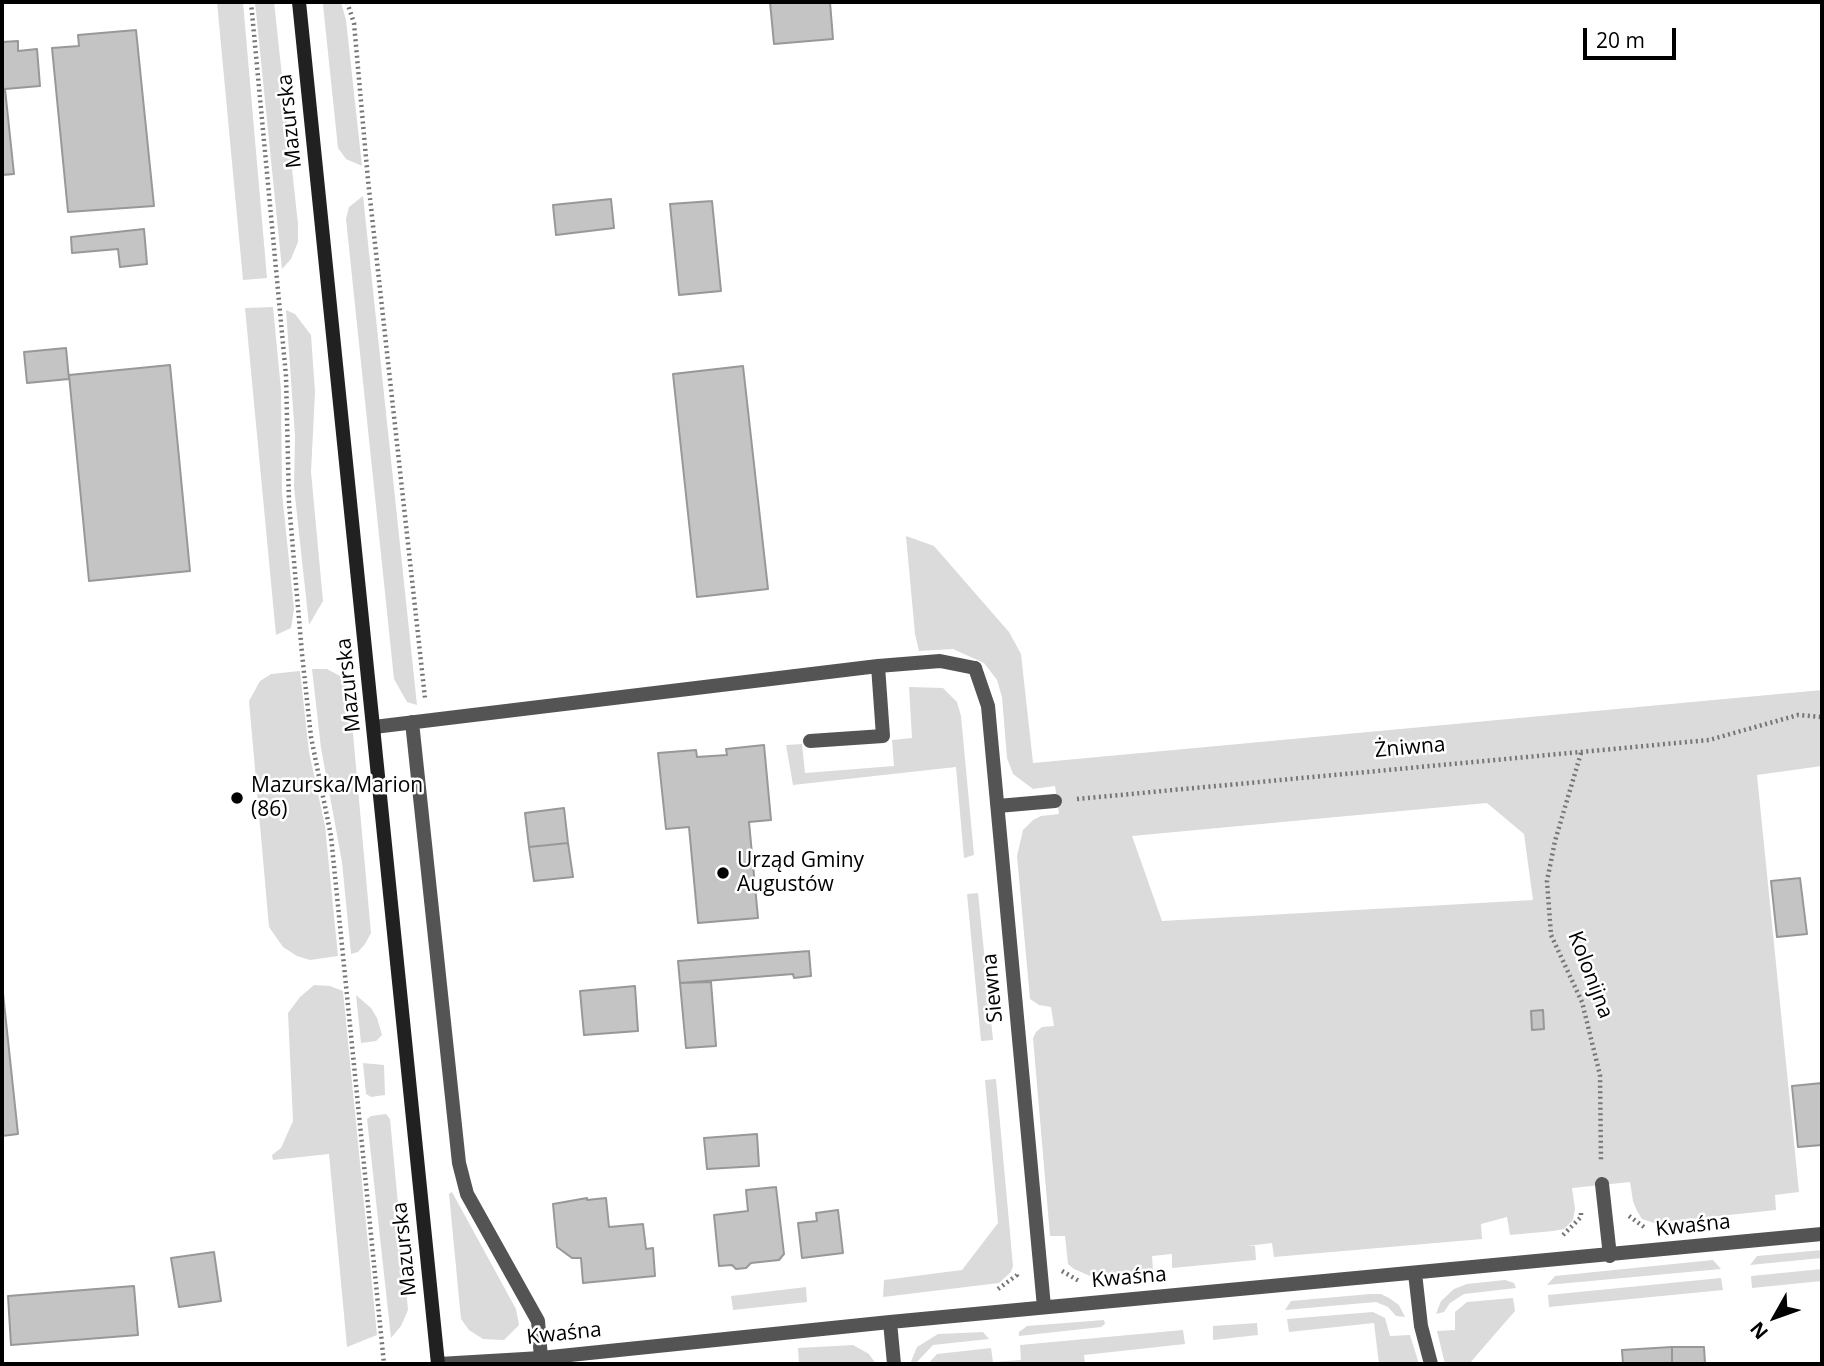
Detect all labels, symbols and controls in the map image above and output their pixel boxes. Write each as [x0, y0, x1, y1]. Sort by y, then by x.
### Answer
scale bar [1586, 14, 1679, 58]
text: 20 m [1596, 26, 1645, 54]
street label: Mazurska [273, 73, 307, 169]
street label: Mazurska [332, 637, 366, 733]
street label: Żniwna [1374, 732, 1446, 764]
place label: Mazurska/Marion (86) [251, 773, 423, 823]
marker: Mazurska/Marion (86) [229, 790, 245, 806]
place label: Urząd Gminy Augustów [737, 848, 864, 898]
marker: Urząd Gminy Augustów [715, 865, 731, 881]
street label: Kolonijna [1562, 928, 1618, 1022]
street label: Siewna [977, 952, 1009, 1024]
street label: Mazurska [388, 1201, 422, 1297]
street label: Kwaśna [1654, 1210, 1732, 1242]
street label: Kwaśna [1090, 1262, 1168, 1294]
north arrow [1740, 1282, 1810, 1352]
text: N [1744, 1316, 1774, 1345]
street label: Kwaśna [525, 1318, 603, 1350]

